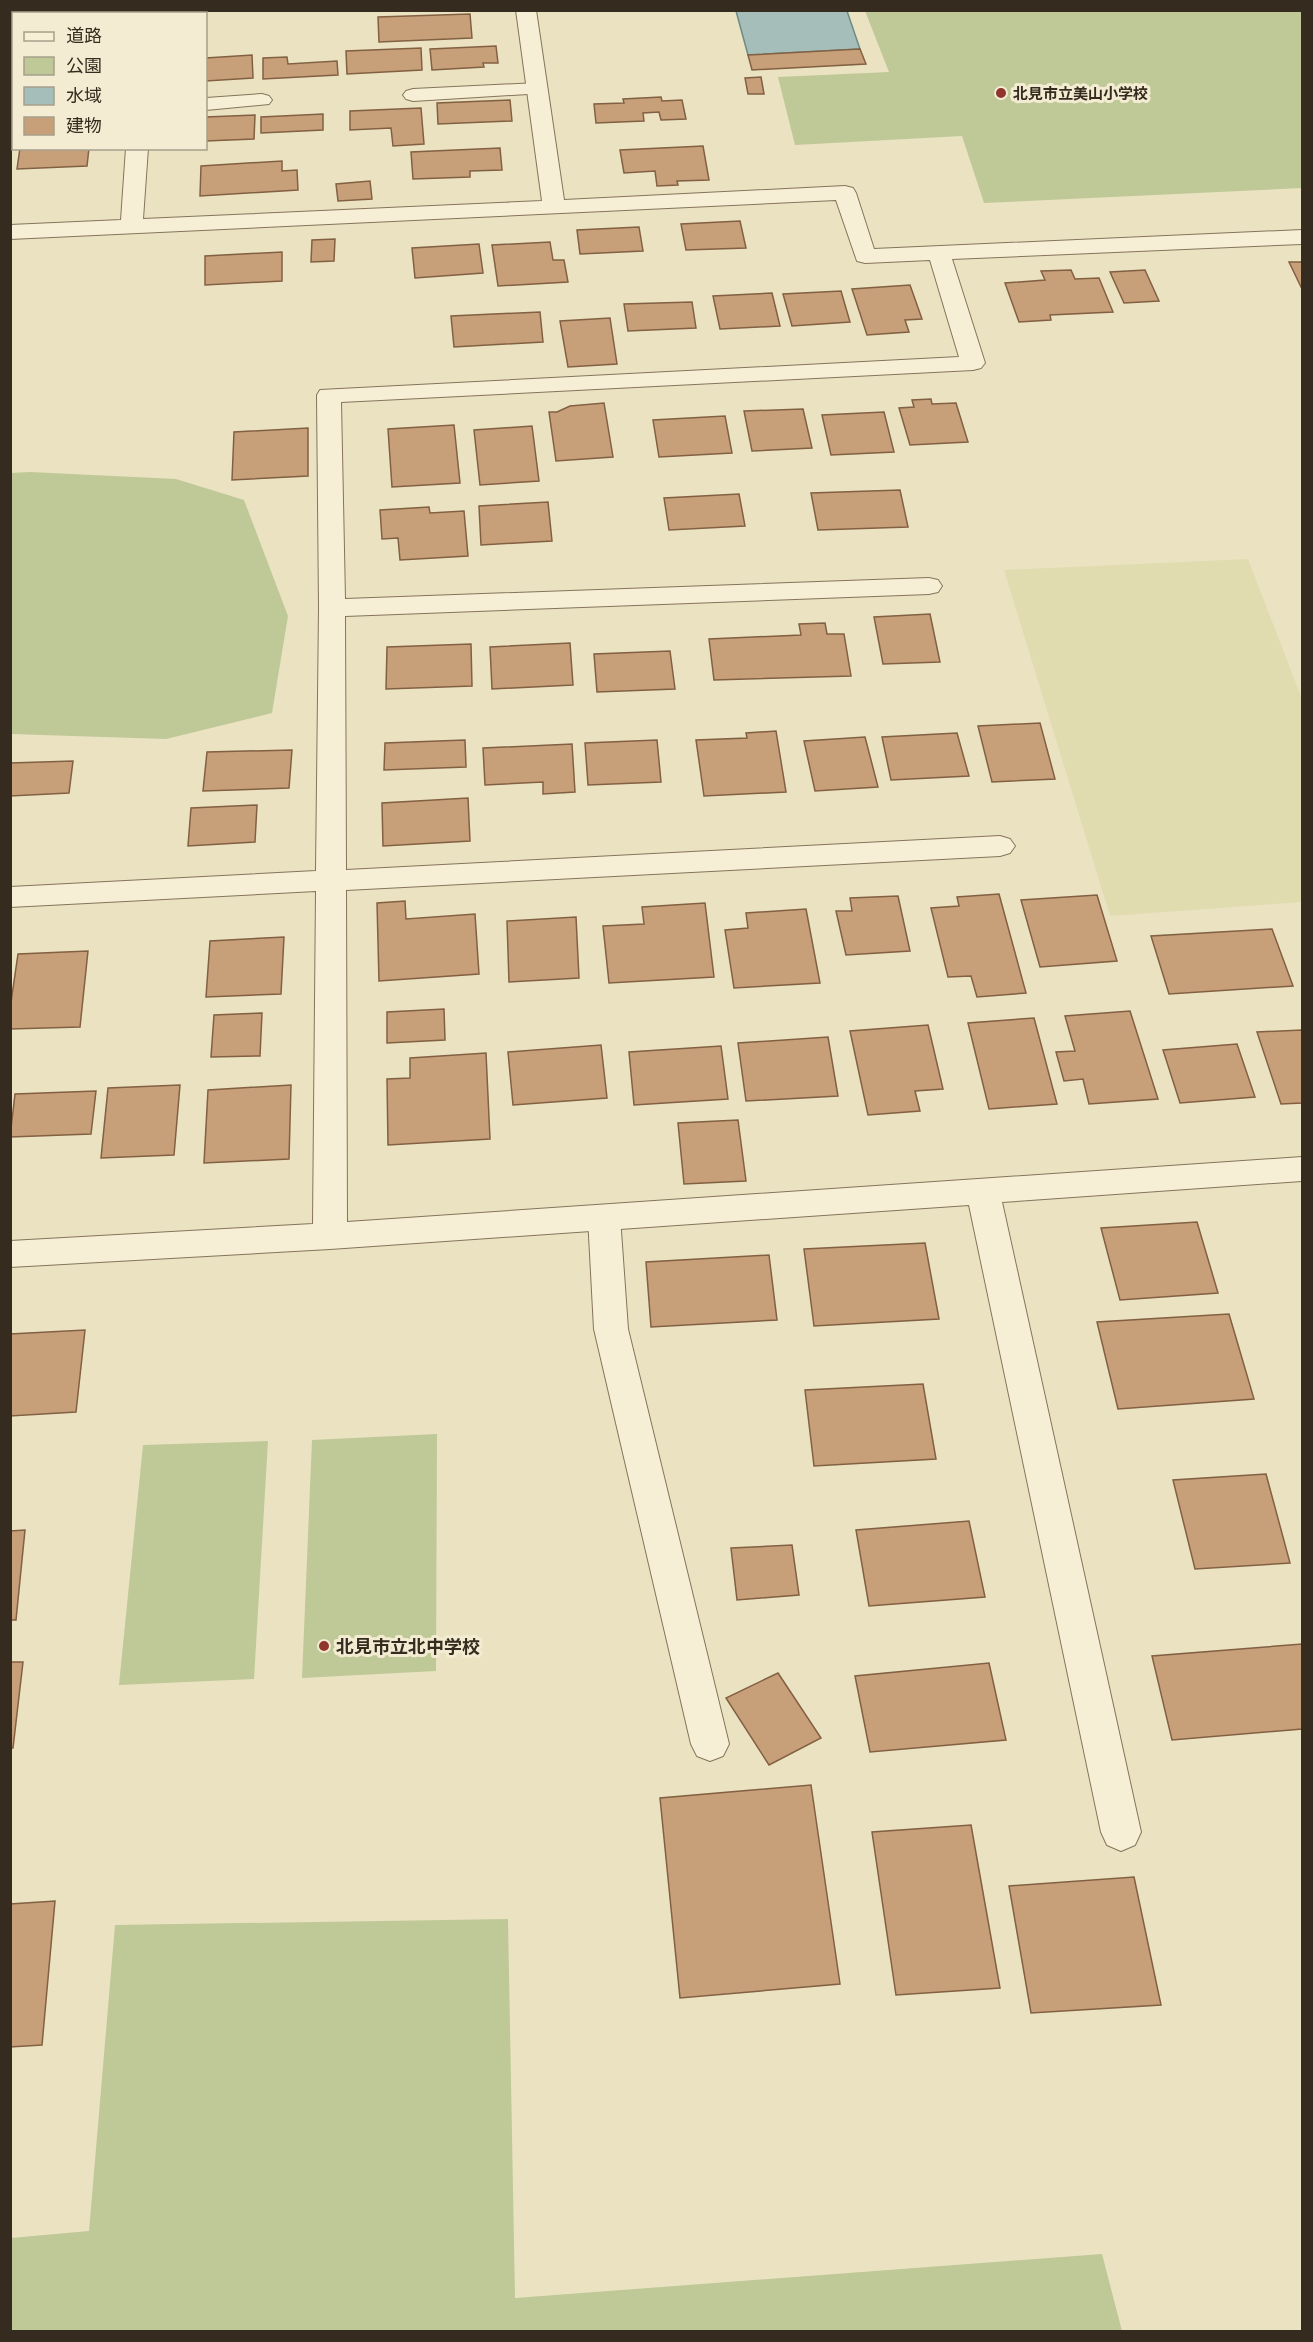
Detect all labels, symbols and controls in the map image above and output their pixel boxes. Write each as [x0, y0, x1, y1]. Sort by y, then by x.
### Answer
legend [12, 12, 207, 150]
text: 道路 [66, 23, 102, 47]
text: 公園 [66, 53, 102, 77]
text: 水域 [66, 83, 102, 107]
place label: 北見市立美山小学校 [1013, 83, 1148, 103]
marker: 北見市立美山小学校 [994, 86, 1008, 100]
text: 建物 [66, 113, 102, 137]
place label: 北見市立北中学校 [336, 1634, 480, 1658]
marker: 北見市立北中学校 [317, 1639, 331, 1653]

